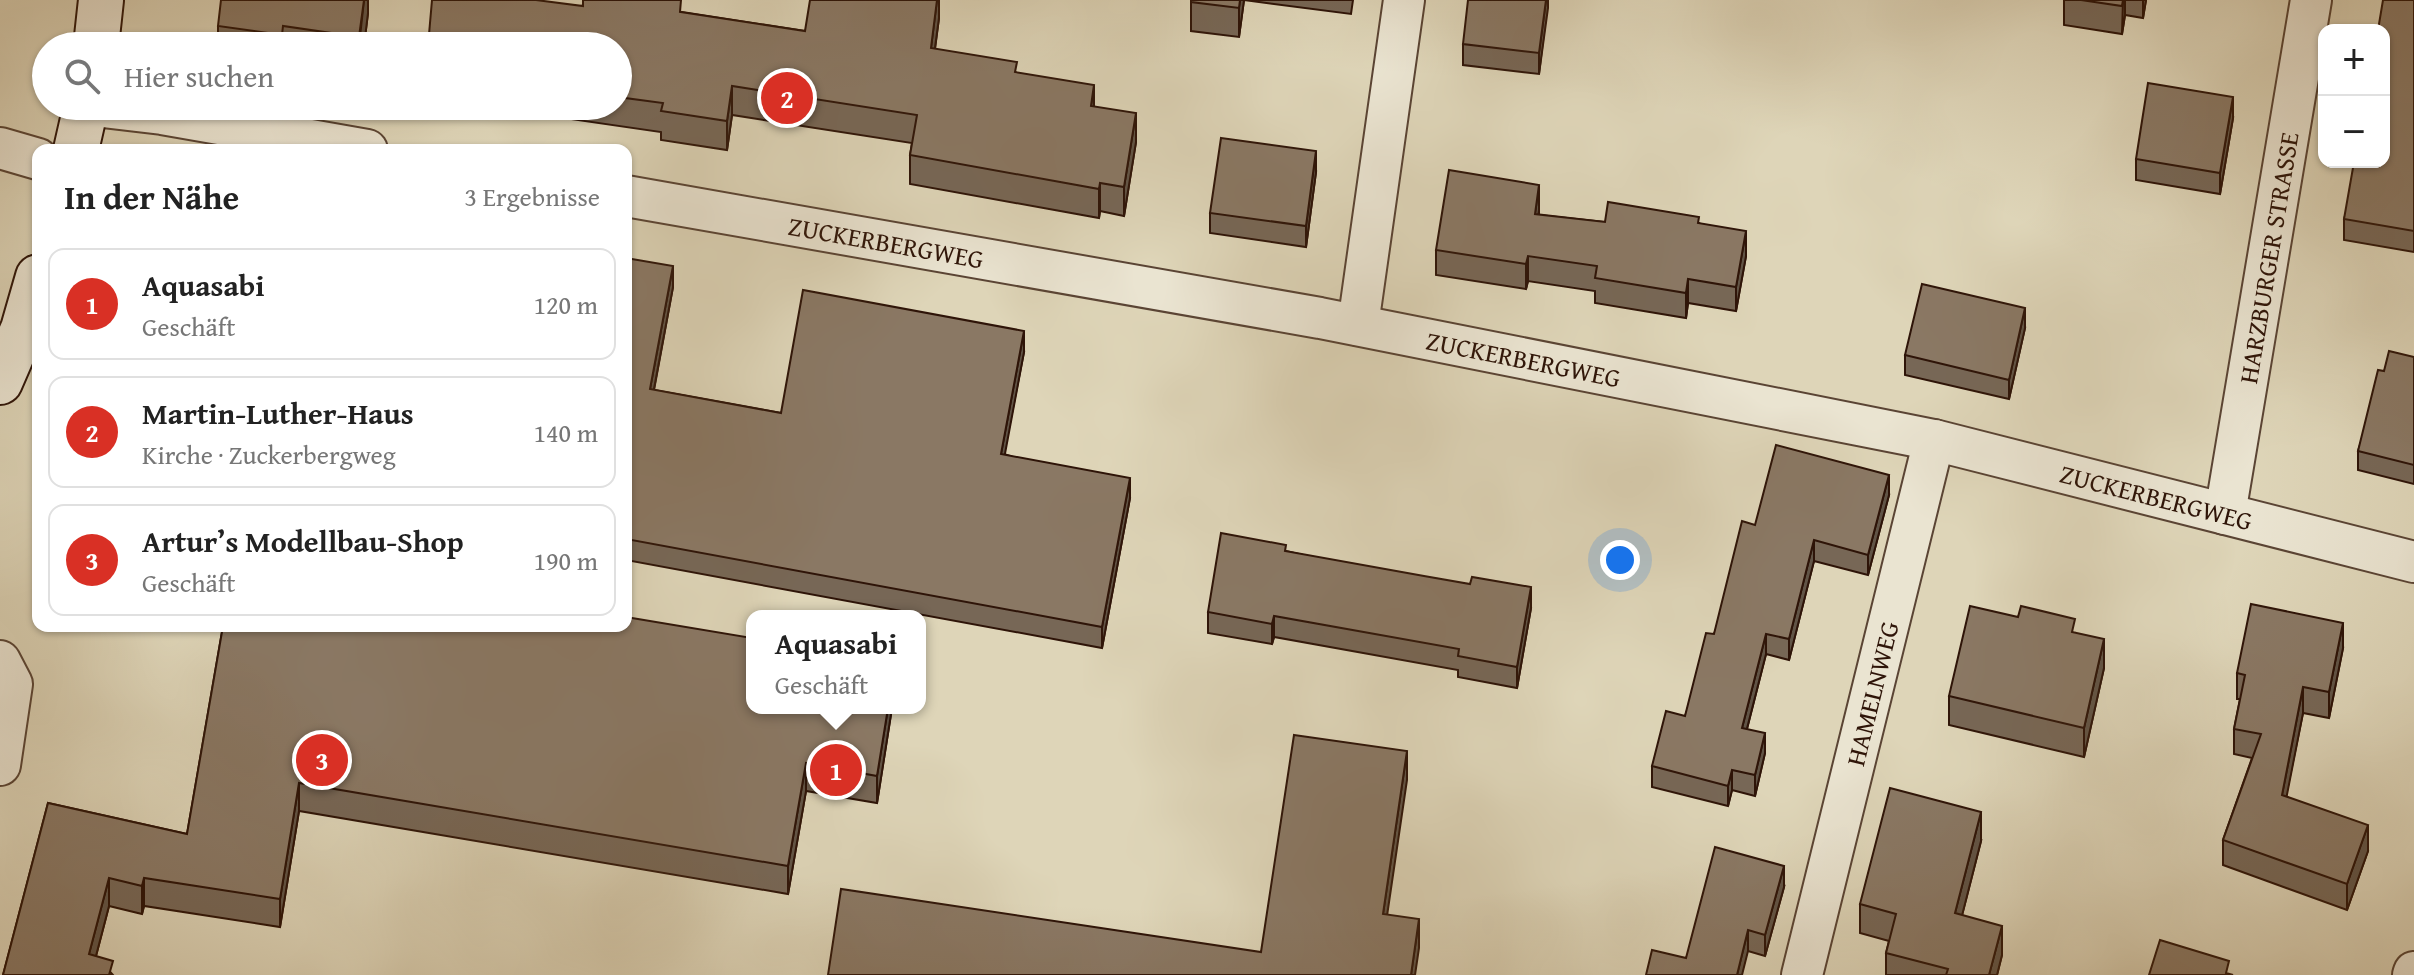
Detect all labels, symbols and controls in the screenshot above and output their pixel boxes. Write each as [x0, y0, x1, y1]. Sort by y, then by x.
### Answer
map controls [2318, 24, 2390, 168]
button: + [2318, 24, 2390, 96]
search box [32, 32, 632, 120]
icon: search [60, 54, 104, 98]
text: Hier suchen [124, 54, 274, 98]
pin: 2 [761, 68, 813, 128]
button: − [2318, 96, 2390, 168]
street label: HARZBURGER STRASSE [2228, 129, 2308, 386]
text: In der Nähe [64, 172, 239, 221]
text: 3 Ergebnisse [465, 177, 600, 216]
street label: ZUCKERBERGWEG [785, 205, 987, 278]
text: Aquasabi [142, 263, 265, 307]
text: 1 [85, 285, 99, 324]
text: 120 m [533, 285, 598, 324]
text: Geschäft [142, 307, 235, 346]
street label: ZUCKERBERGWEG [1423, 320, 1624, 397]
text: Martin-Luther-Haus [142, 391, 414, 435]
text: 2 [85, 413, 99, 452]
text: 140 m [533, 413, 598, 452]
text: Kirche · Zuckerbergweg [142, 435, 396, 474]
street label: ZUCKERBERGWEG [2056, 453, 2257, 540]
text: Artur’s Modellbau-Shop [142, 519, 464, 563]
your location [1600, 540, 1640, 580]
text: 3 [85, 541, 99, 580]
text: 190 m [533, 541, 598, 580]
text: Geschäft [142, 563, 235, 602]
popup [746, 610, 926, 714]
street label: HAMELNWEG [1835, 617, 1908, 770]
text: Aquasabi [775, 621, 897, 665]
text: Geschäft [775, 665, 868, 704]
pin: 3 [296, 730, 348, 790]
pin: 1 [810, 740, 862, 800]

